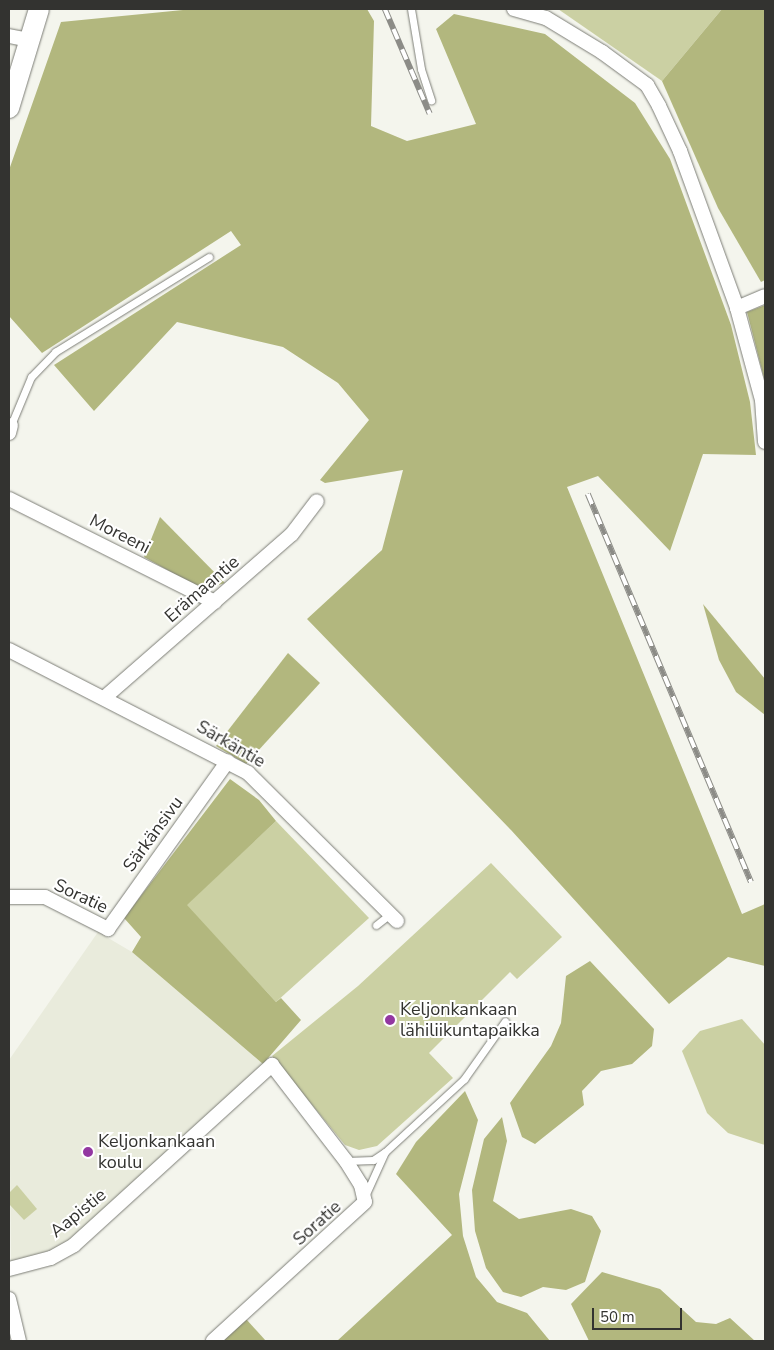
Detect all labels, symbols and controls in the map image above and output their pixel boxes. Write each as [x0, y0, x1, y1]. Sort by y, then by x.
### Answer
street label: Moreeni [86, 510, 154, 558]
street label: Erämaantie [161, 551, 243, 627]
street label: Särkäntie [193, 716, 269, 772]
street label: Särkänsivu [118, 792, 188, 876]
street label: Soratie [51, 874, 111, 918]
place label: Keljonkankaan lähiliikuntapaikka [400, 999, 540, 1042]
marker: Keljonkankaan lähiliikuntapaikka [384, 1014, 396, 1026]
place label: Keljonkankaan koulu [98, 1131, 215, 1174]
marker: Keljonkankaan koulu [82, 1146, 94, 1158]
street label: Aapistie [46, 1184, 110, 1242]
street label: Soratie [289, 1196, 345, 1250]
scale bar [594, 1298, 684, 1330]
text: 50 m [600, 1307, 635, 1327]

